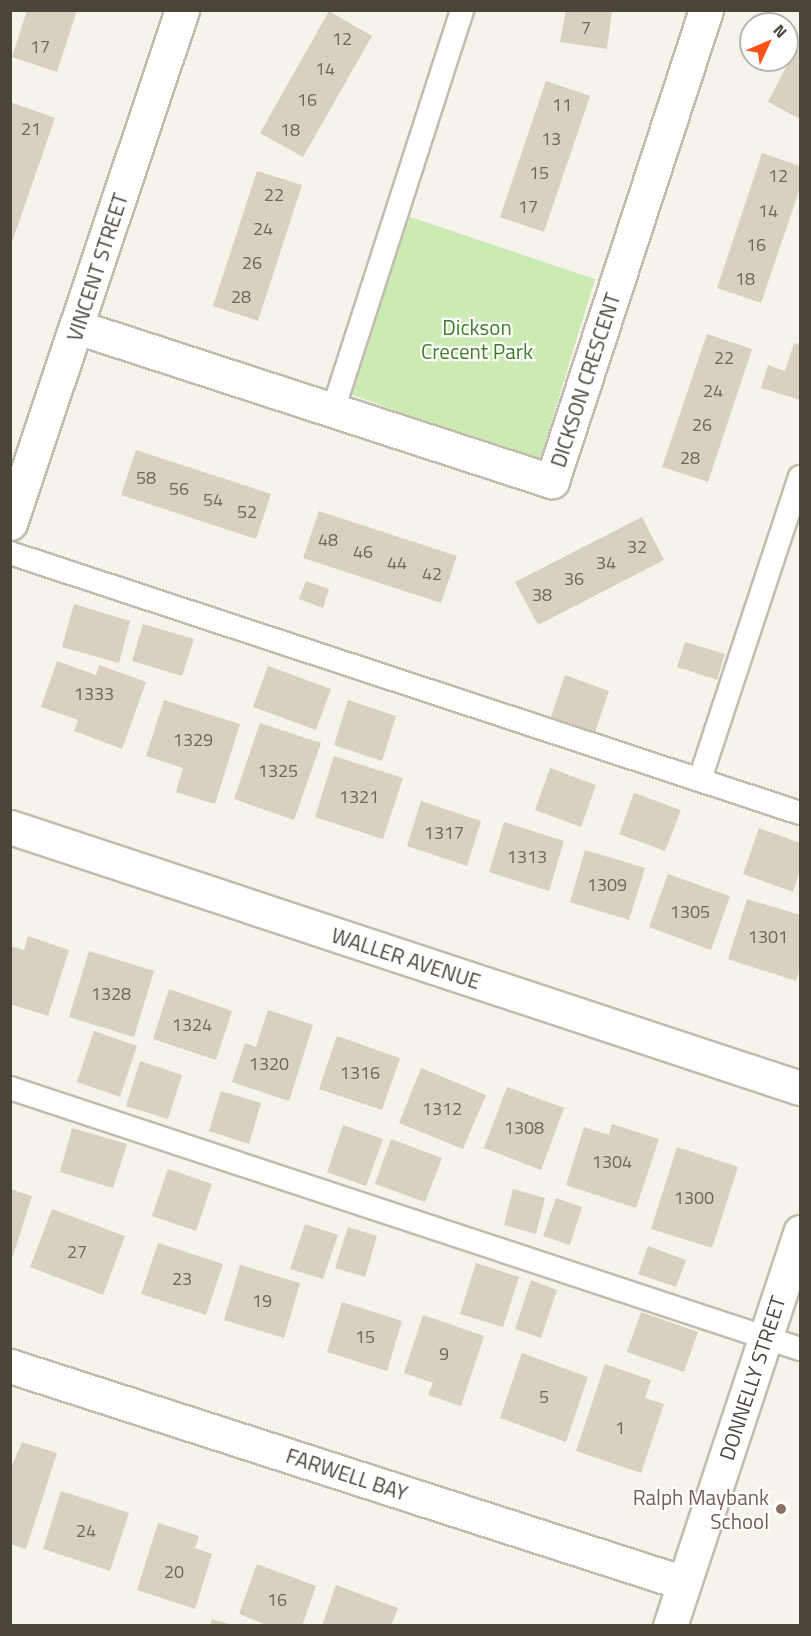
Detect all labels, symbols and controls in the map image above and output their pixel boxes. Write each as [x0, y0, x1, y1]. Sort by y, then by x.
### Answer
north arrow [739, 12, 799, 72]
house number: 7 [581, 17, 591, 39]
text: N [768, 19, 793, 43]
house number: 12 [332, 28, 352, 50]
house number: 17 [30, 36, 50, 58]
house number: 14 [315, 58, 335, 80]
house number: 16 [297, 89, 317, 111]
house number: 11 [552, 94, 572, 116]
house number: 21 [21, 118, 41, 140]
house number: 18 [280, 119, 300, 141]
house number: 13 [541, 128, 561, 150]
house number: 15 [529, 162, 549, 184]
house number: 12 [768, 165, 788, 187]
house number: 22 [264, 184, 284, 206]
street label: VINCENT STREET [61, 190, 133, 344]
house number: 17 [518, 196, 538, 218]
house number: 14 [758, 200, 778, 222]
house number: 24 [253, 218, 273, 240]
house number: 16 [746, 234, 766, 256]
house number: 26 [242, 252, 262, 274]
house number: 18 [735, 268, 755, 290]
house number: 28 [231, 286, 251, 308]
street label: DICKSON CRESCENT [545, 290, 625, 470]
park label: Dickson Crecent Park [421, 314, 533, 364]
house number: 22 [714, 347, 734, 369]
house number: 24 [703, 380, 723, 402]
house number: 26 [692, 414, 712, 436]
house number: 28 [680, 447, 700, 469]
house number: 58 [136, 467, 156, 489]
house number: 56 [169, 478, 189, 500]
house number: 54 [203, 489, 223, 511]
house number: 52 [237, 501, 257, 523]
house number: 48 [318, 529, 338, 551]
house number: 32 [627, 536, 647, 558]
house number: 46 [353, 541, 373, 563]
house number: 44 [387, 552, 407, 574]
house number: 34 [596, 552, 616, 574]
house number: 42 [422, 563, 442, 585]
house number: 36 [564, 568, 584, 590]
house number: 38 [532, 584, 552, 606]
house number: 1333 [74, 683, 114, 705]
house number: 1329 [173, 729, 213, 751]
house number: 1325 [258, 760, 298, 782]
house number: 1321 [339, 786, 379, 808]
house number: 1317 [424, 822, 464, 844]
house number: 1313 [507, 846, 547, 868]
house number: 1309 [587, 874, 627, 896]
house number: 1305 [670, 901, 710, 923]
street label: WALLER AVENUE [328, 922, 484, 994]
house number: 1301 [748, 926, 788, 948]
house number: 1328 [91, 983, 131, 1005]
house number: 1324 [172, 1014, 212, 1036]
house number: 1320 [249, 1053, 289, 1075]
house number: 1316 [340, 1062, 380, 1084]
house number: 1312 [422, 1098, 462, 1120]
house number: 1308 [504, 1117, 544, 1139]
house number: 1304 [592, 1151, 632, 1173]
house number: 1300 [674, 1187, 714, 1209]
house number: 27 [67, 1241, 87, 1263]
house number: 23 [172, 1268, 192, 1290]
house number: 19 [252, 1290, 272, 1312]
street label: DONNELLY STREET [714, 1293, 790, 1463]
house number: 15 [355, 1326, 375, 1348]
house number: 9 [439, 1343, 449, 1365]
house number: 5 [539, 1386, 549, 1408]
house number: 1 [615, 1417, 625, 1439]
street label: FARWELL BAY [283, 1443, 411, 1505]
place label: Ralph Maybank School [633, 1484, 769, 1534]
marker: Ralph Maybank School [774, 1502, 788, 1516]
house number: 24 [76, 1520, 96, 1542]
house number: 20 [164, 1561, 184, 1583]
house number: 16 [267, 1589, 287, 1611]

